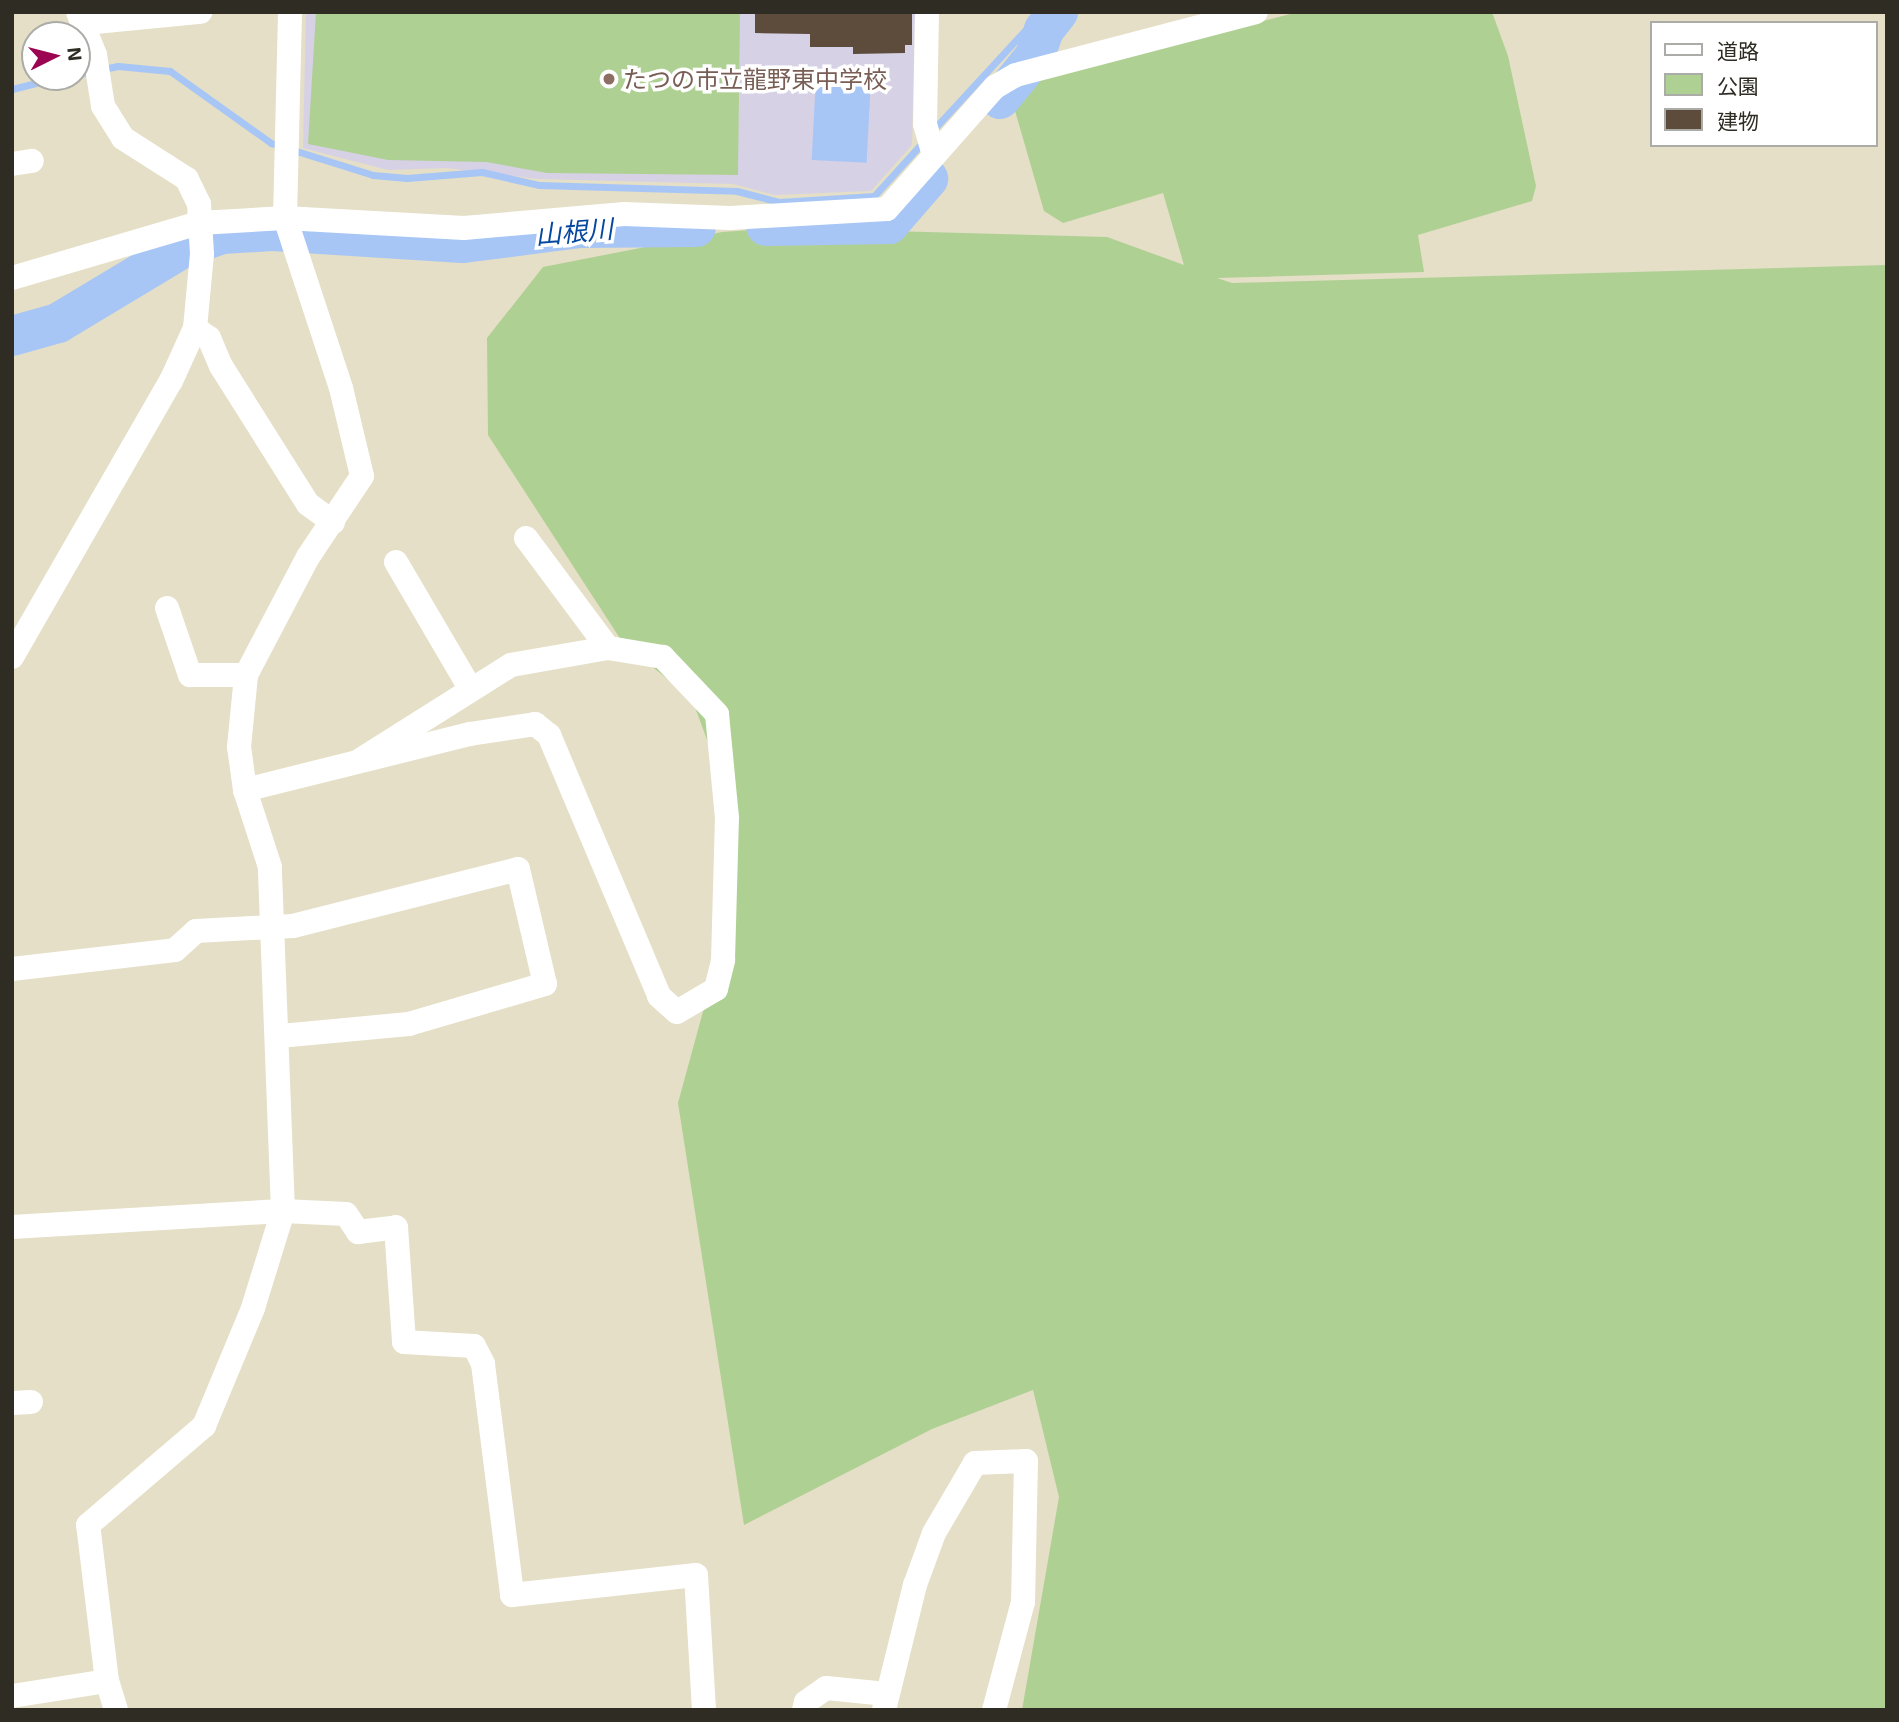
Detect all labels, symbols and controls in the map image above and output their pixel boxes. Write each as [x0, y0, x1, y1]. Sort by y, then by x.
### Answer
north arrow [21, 21, 91, 91]
legend [1650, 21, 1878, 147]
text: 道路 [1717, 38, 1759, 63]
text: N [63, 46, 88, 62]
place label: たつの市立龍野東中学校 [623, 65, 887, 93]
marker: たつの市立龍野東中学校 [601, 71, 617, 87]
text: 公園 [1717, 73, 1759, 98]
text: 建物 [1717, 108, 1759, 133]
water label: 山根川 [534, 212, 614, 250]

